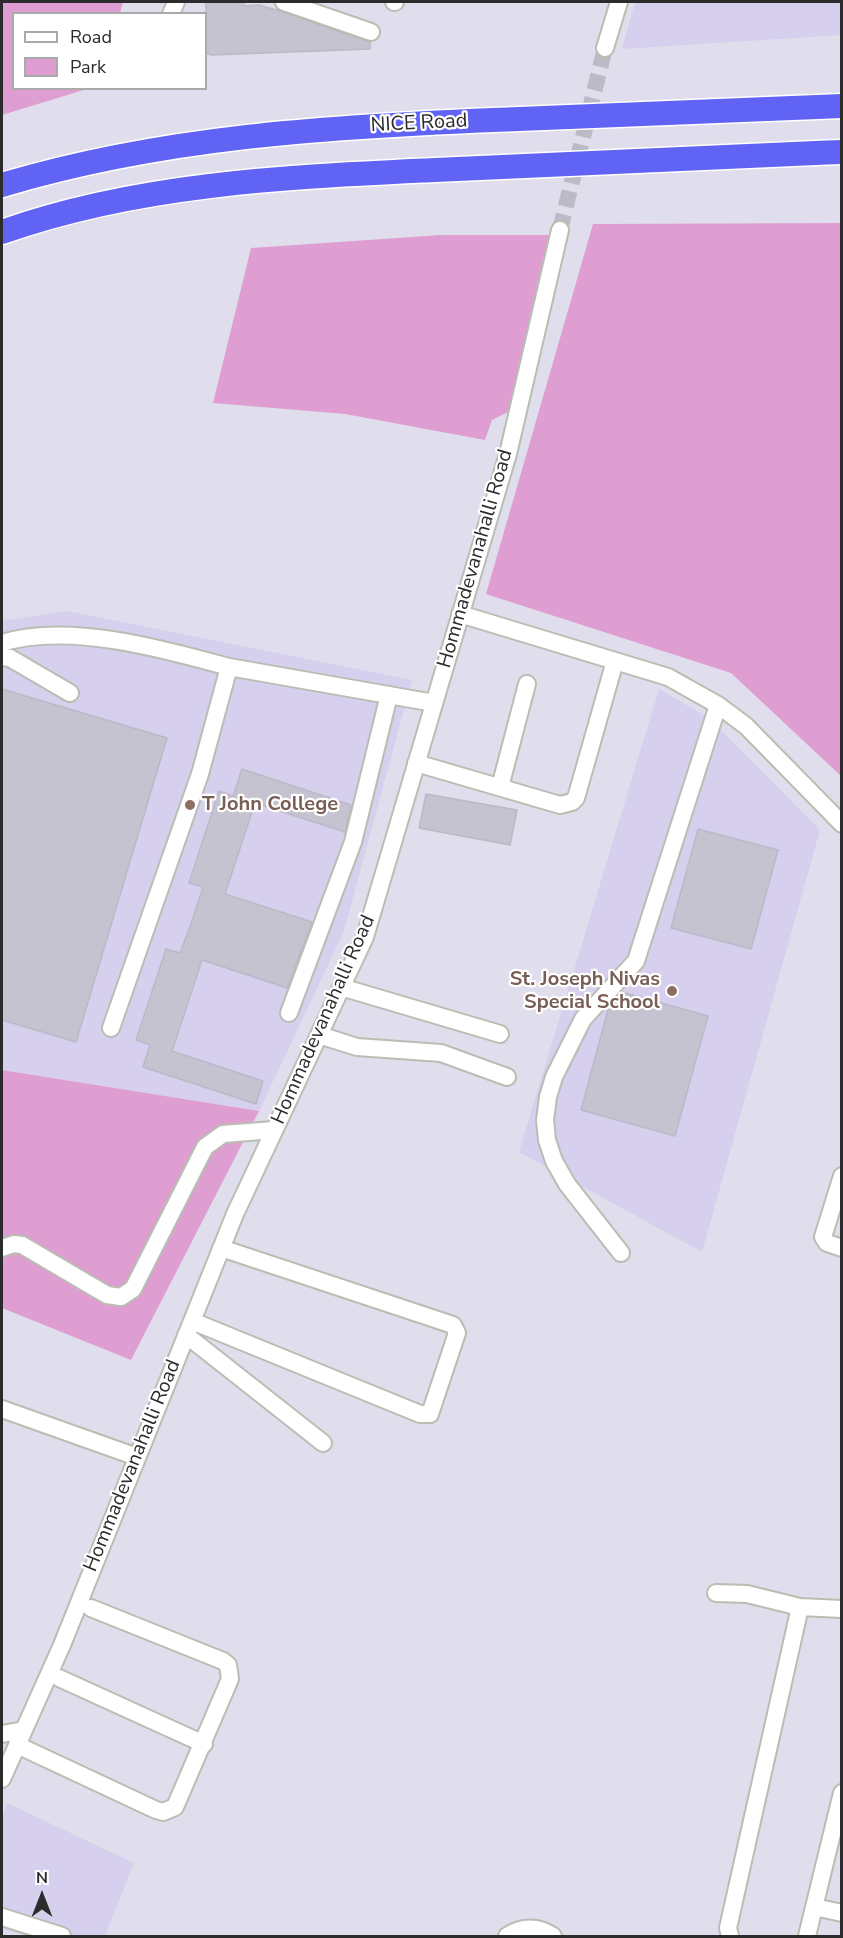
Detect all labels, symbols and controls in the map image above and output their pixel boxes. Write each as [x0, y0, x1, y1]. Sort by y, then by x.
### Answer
legend [12, 12, 207, 90]
text: Road [70, 25, 112, 49]
text: Park [70, 55, 106, 79]
street label: NICE Road [370, 109, 468, 139]
street label: Hommadevanahalli Road [433, 447, 519, 671]
place label: T John College [202, 793, 338, 817]
marker: T John College [183, 798, 197, 812]
street label: Hommadevanahalli Road [267, 912, 381, 1128]
place label: St. Joseph Nivas Special School [510, 968, 660, 1015]
marker: St. Joseph Nivas Special School [665, 984, 679, 998]
street label: Hommadevanahalli Road [80, 1357, 186, 1575]
north arrow [12, 1866, 72, 1926]
text: N [36, 1867, 48, 1889]

